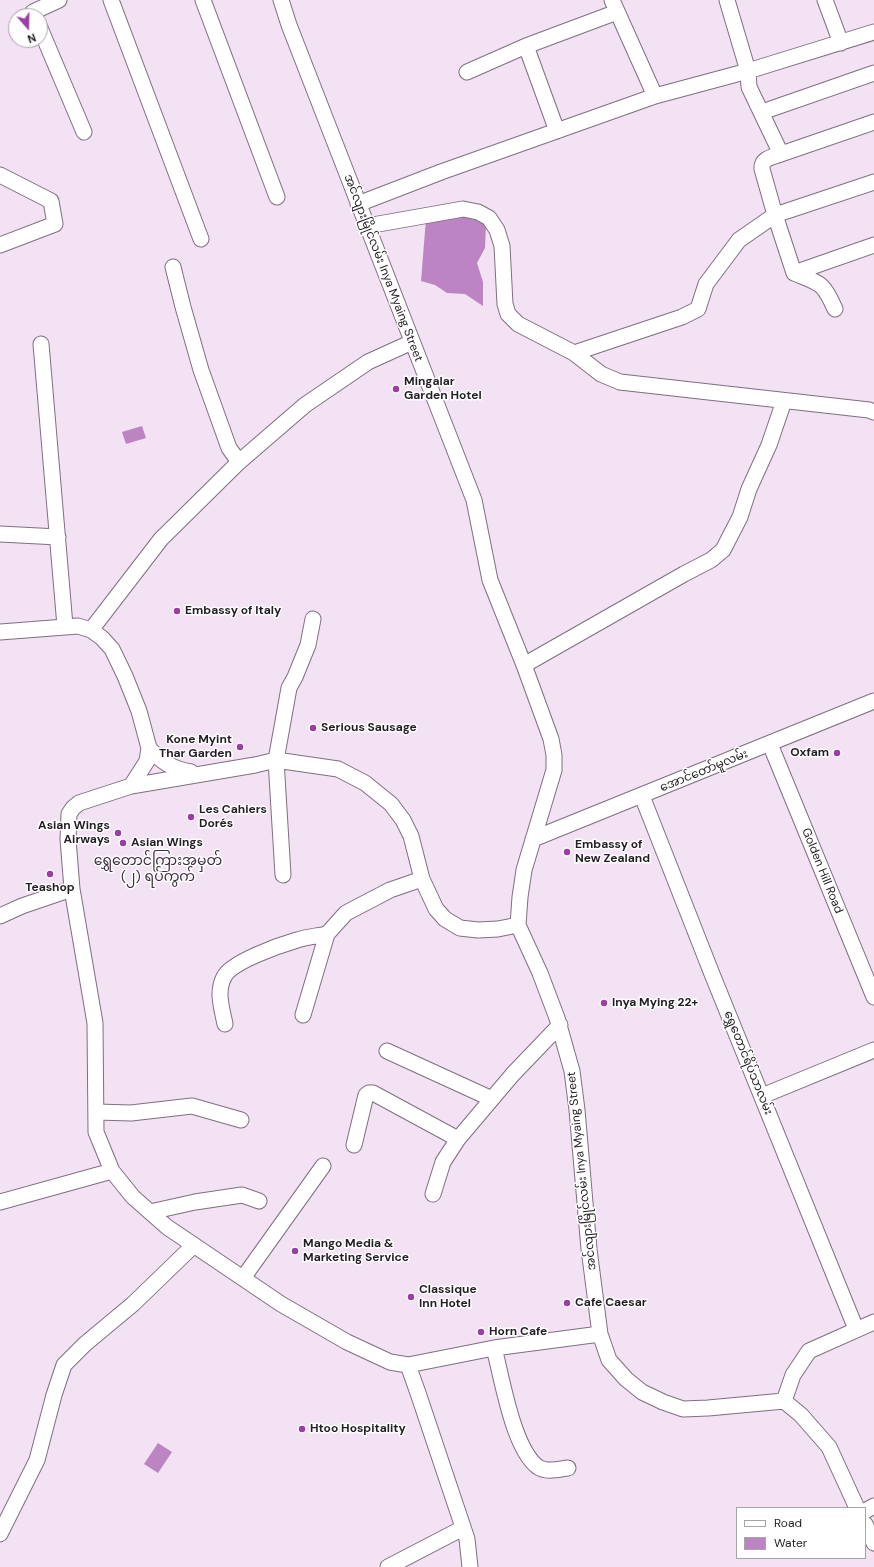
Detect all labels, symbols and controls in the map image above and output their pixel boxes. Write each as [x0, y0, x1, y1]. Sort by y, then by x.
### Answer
north arrow [8, 8, 48, 48]
text: N [26, 30, 38, 46]
street label: အင်လျားမြိုင်လမ်း Inya Myaing Street [340, 172, 426, 364]
place label: Mingalar Garden Hotel [404, 375, 482, 403]
marker: Mingalar Garden Hotel [391, 384, 401, 394]
place label: Embassy of Italy [185, 604, 281, 618]
marker: Embassy of Italy [172, 606, 182, 616]
place label: Serious Sausage [321, 721, 417, 735]
marker: Serious Sausage [308, 723, 318, 733]
place label: Kone Myint Thar Garden [159, 733, 232, 761]
marker: Kone Myint Thar Garden [235, 742, 245, 752]
place label: Oxfam [790, 746, 829, 760]
street label: အောင်တော်မူလမ်း [658, 747, 750, 795]
marker: Oxfam [832, 748, 842, 758]
place label: Les Cahiers Dorés [199, 803, 267, 831]
marker: Les Cahiers Dorés [186, 812, 196, 822]
place label: Asian Wings Airways [38, 819, 110, 847]
street label: Golden Hill Road [798, 826, 846, 916]
marker: Asian Wings Airways [113, 828, 123, 838]
place label: Asian Wings [131, 836, 203, 850]
marker: Asian Wings [118, 838, 128, 848]
place label: Embassy of New Zealand [575, 838, 650, 866]
marker: Embassy of New Zealand [562, 847, 572, 857]
district label: ရွှေတောင်ကြားအမှတ် (၂) ရပ်ကွက် [94, 853, 222, 886]
marker: Teashop [45, 869, 55, 879]
place label: Teashop [25, 881, 75, 895]
place label: Inya Mying 22+ [612, 996, 698, 1010]
marker: Inya Mying 22+ [599, 998, 609, 1008]
street label: ရွှေတောင်ရိပ်သာလမ်း [721, 1009, 775, 1117]
street label: အင်လျားမြိုင်လမ်း Inya Myaing Street [564, 1071, 600, 1271]
place label: Mango Media & Marketing Service [303, 1237, 409, 1265]
marker: Mango Media & Marketing Service [290, 1246, 300, 1256]
place label: Classique Inn Hotel [419, 1283, 477, 1311]
marker: Classique Inn Hotel [406, 1292, 416, 1302]
place label: Cafe Caesar [575, 1296, 647, 1310]
marker: Cafe Caesar [562, 1298, 572, 1308]
place label: Horn Cafe [489, 1325, 547, 1339]
marker: Horn Cafe [476, 1327, 486, 1337]
place label: Htoo Hospitality [310, 1422, 406, 1436]
marker: Htoo Hospitality [297, 1424, 307, 1434]
legend [736, 1507, 866, 1559]
text: Road [774, 1515, 802, 1531]
text: Water [774, 1535, 807, 1551]

